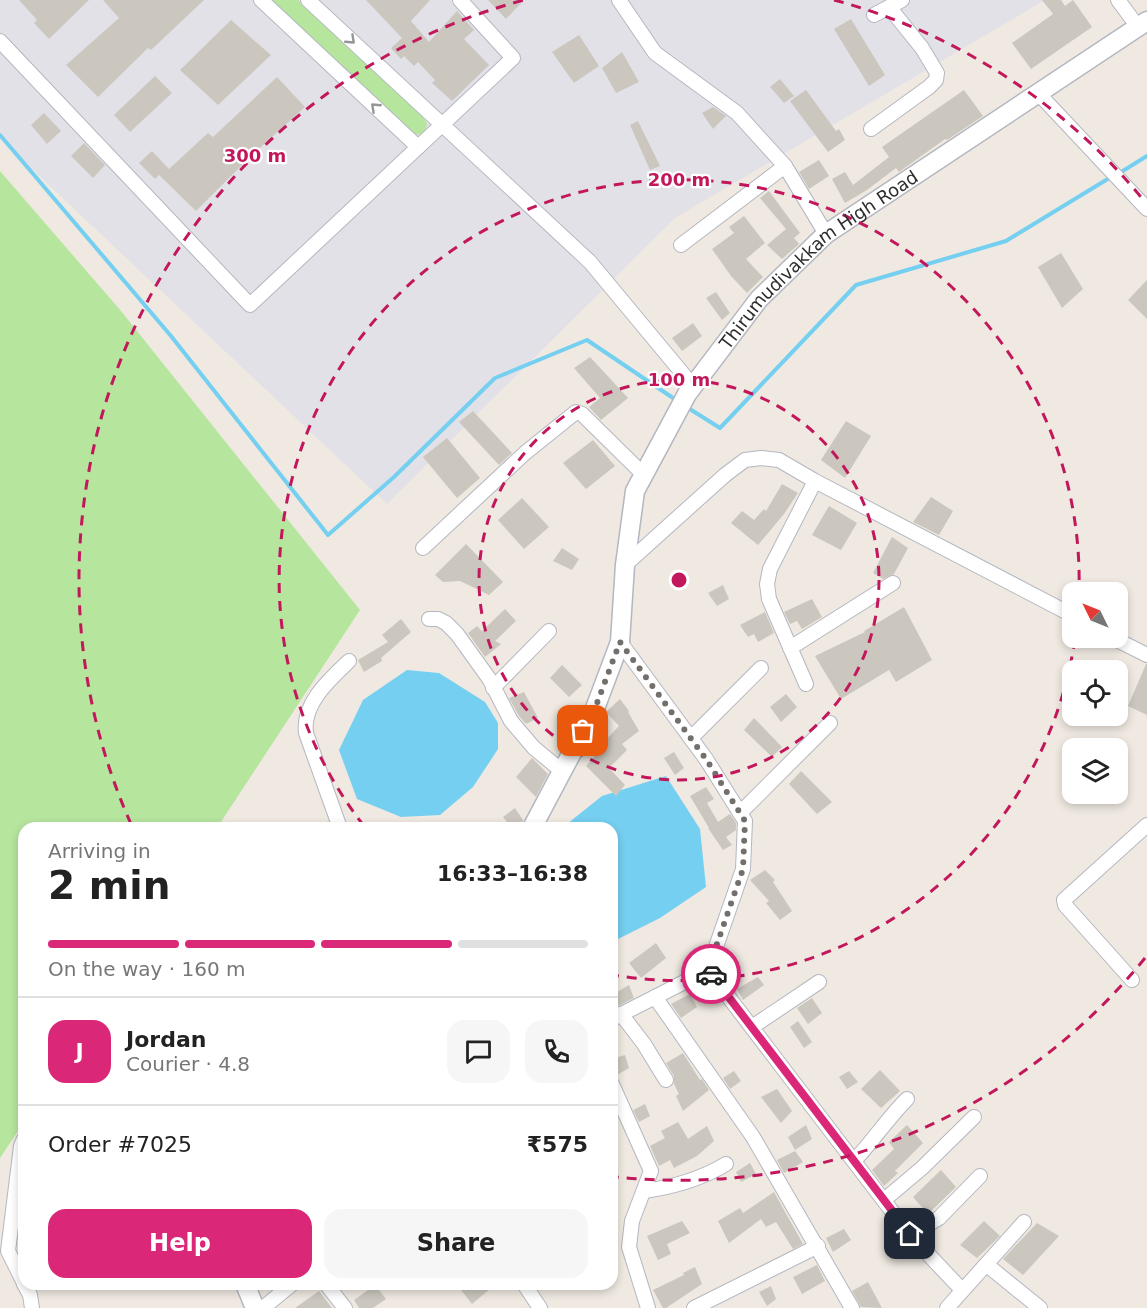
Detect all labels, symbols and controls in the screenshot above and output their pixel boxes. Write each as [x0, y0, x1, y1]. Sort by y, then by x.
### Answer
one-way arrow [344, 33, 355, 44]
one-way arrow [371, 103, 382, 114]
text: 300 m [224, 145, 286, 166]
street label: Thirumudivakkam High Road [714, 166, 922, 354]
text: 200 m [648, 169, 710, 190]
text: 100 m [648, 369, 710, 390]
centre of rings [669, 570, 689, 590]
north arrow [1062, 582, 1128, 648]
map controls [1062, 582, 1128, 804]
button: locate [1062, 660, 1128, 726]
pin [557, 705, 608, 756]
icon: bag [566, 714, 599, 747]
button: layers [1062, 738, 1128, 804]
text: Arriving in [48, 839, 151, 863]
text: 16:33–16:38 [437, 861, 588, 886]
text: 2 min [48, 863, 170, 908]
courier [681, 944, 741, 1004]
text: On the way · 160 m [48, 957, 246, 981]
icon: car [695, 958, 728, 991]
button: chat [447, 1020, 510, 1083]
button: phone [525, 1020, 588, 1083]
text: Jordan [126, 1027, 206, 1052]
text: J [75, 1039, 84, 1064]
text: Courier · 4.8 [126, 1052, 250, 1076]
text: Order #7025 [48, 1132, 192, 1157]
text: ₹575 [527, 1132, 588, 1157]
pin [884, 1208, 935, 1259]
button: Help [48, 1209, 312, 1278]
button: Share [324, 1209, 588, 1278]
icon: home [893, 1217, 926, 1250]

